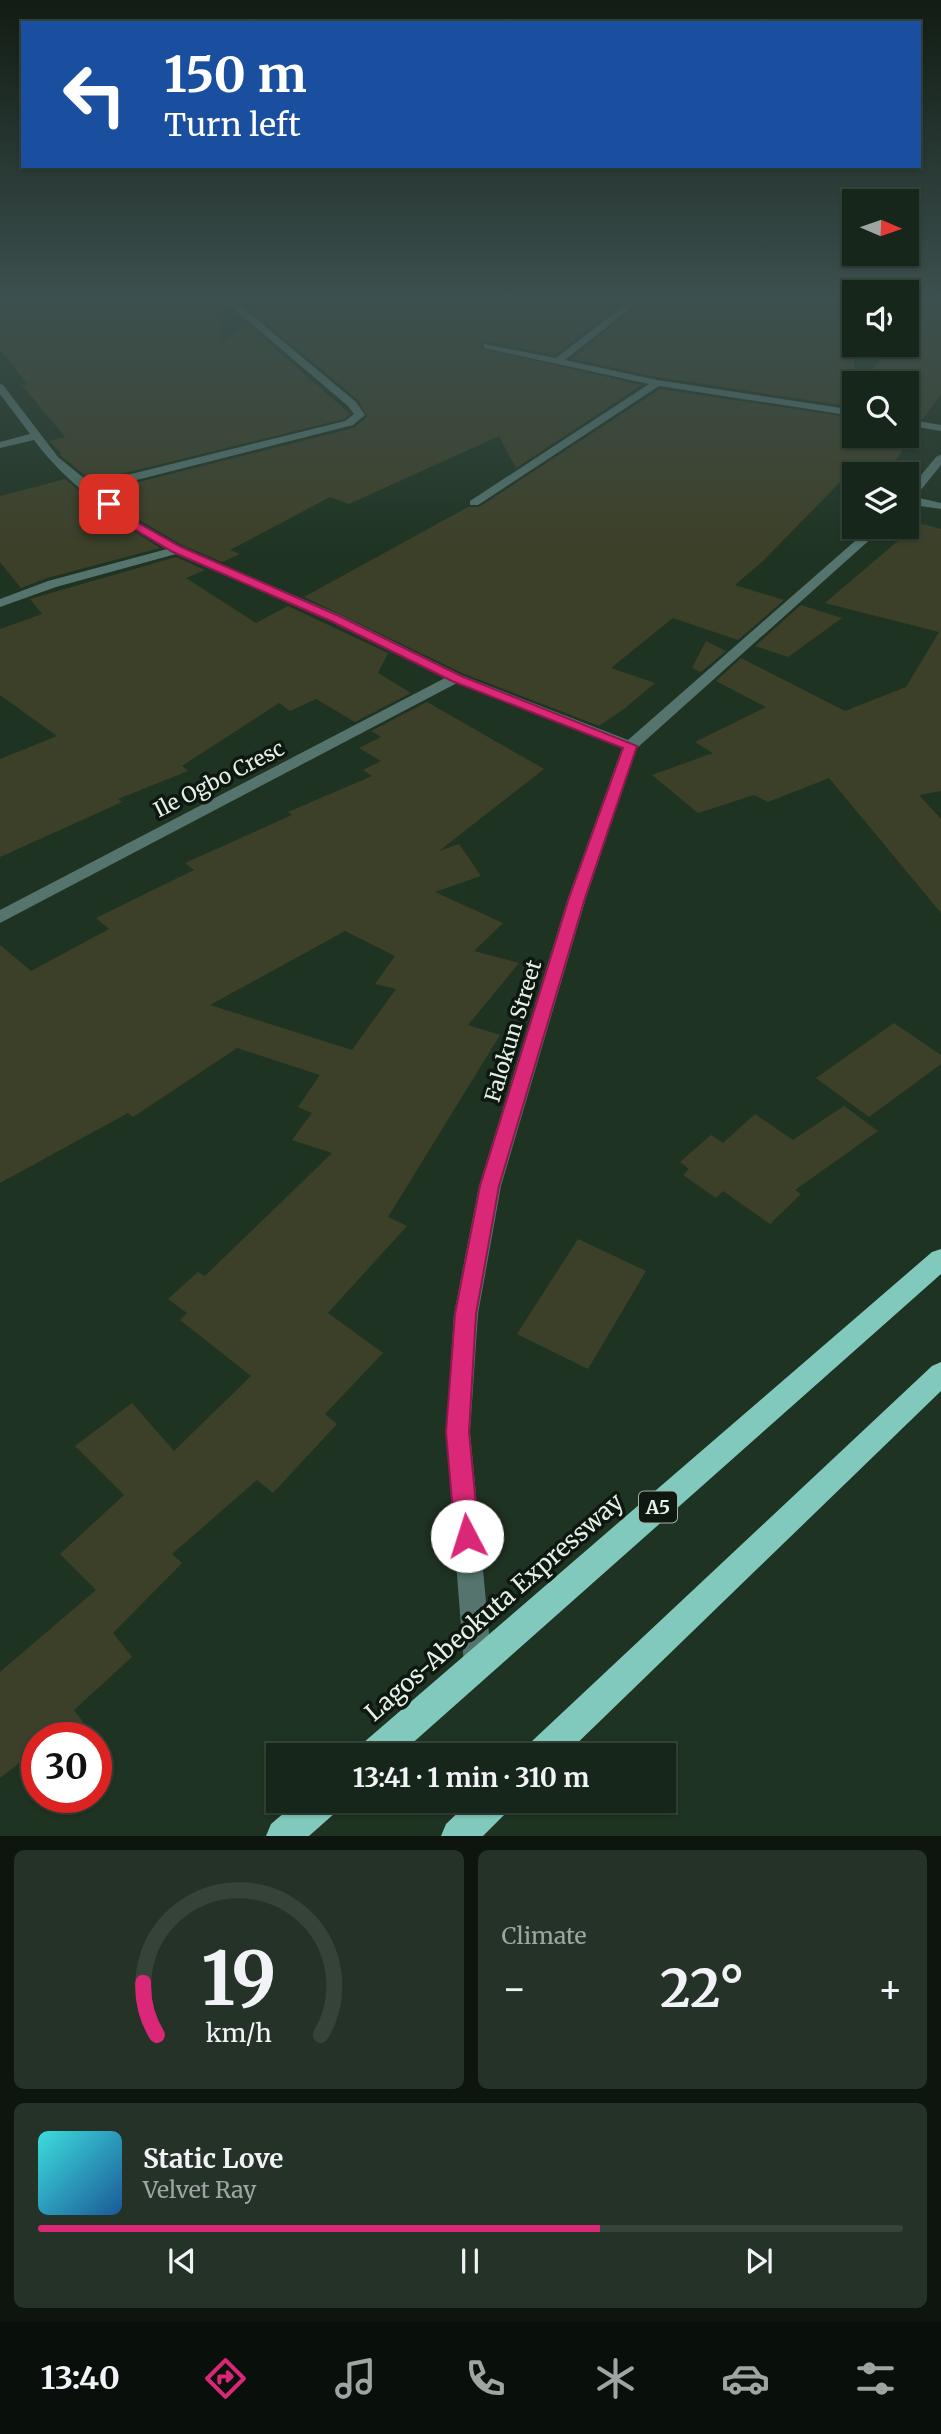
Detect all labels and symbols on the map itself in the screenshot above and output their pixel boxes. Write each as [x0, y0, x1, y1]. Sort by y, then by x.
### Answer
north arrow [842, 189, 919, 266]
pin [79, 474, 139, 534]
street label: Ile Ogbo Cresc [149, 735, 289, 823]
street label: Falokun Street [479, 957, 547, 1105]
street label: Lagos-Abeokuta Expressway [358, 1486, 630, 1728]
road number: A5 [639, 1492, 677, 1522]
position arrow [430, 1499, 504, 1573]
speed limit sign: 30 [21, 1722, 112, 1813]

